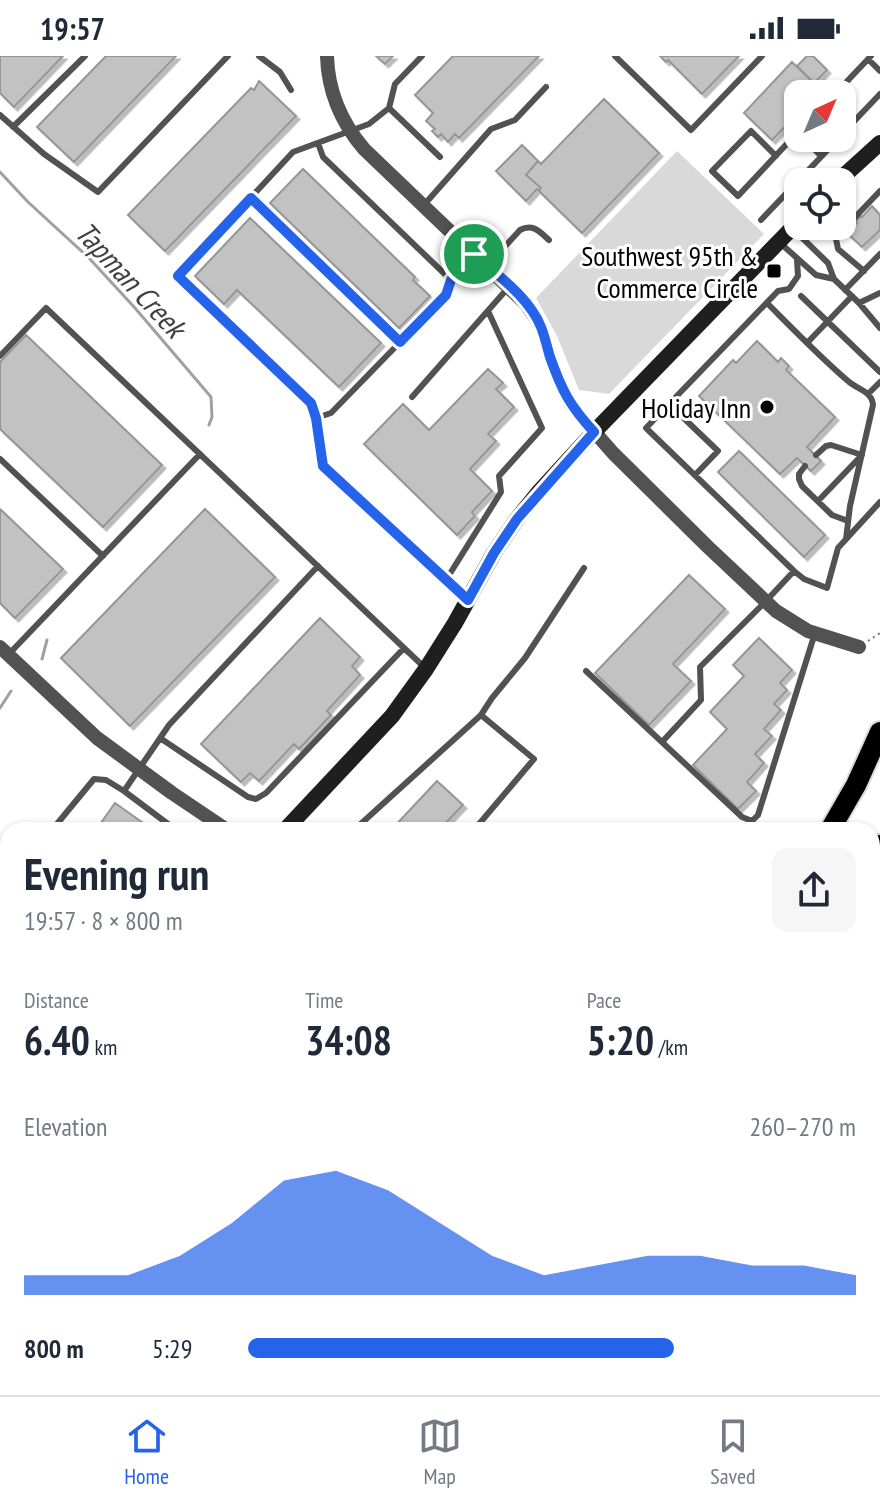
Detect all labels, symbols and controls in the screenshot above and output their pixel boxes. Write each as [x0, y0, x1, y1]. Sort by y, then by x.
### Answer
text: 19:57 [40, 9, 105, 48]
north arrow [784, 80, 856, 152]
map controls [784, 80, 856, 240]
button: locate [784, 168, 856, 240]
water label: Tapman Creek [67, 213, 197, 348]
pin [440, 220, 508, 288]
icon: arrive [452, 232, 496, 276]
place label: Southwest 95th & Commerce Circle [581, 237, 758, 306]
marker: Southwest 95th & Commerce Circle [765, 262, 783, 280]
place label: Holiday Inn [641, 389, 751, 426]
marker: Holiday Inn [758, 398, 776, 416]
text: Evening run [24, 845, 209, 902]
button: share [772, 848, 856, 932]
text: 19:57 · 8 × 800 m [24, 904, 183, 937]
text: Distance [24, 986, 89, 1014]
text: Time [305, 986, 343, 1014]
text: Pace [587, 986, 621, 1014]
text: 6.40 [24, 1014, 90, 1066]
text: 34:08 [305, 1014, 392, 1066]
text: 5:20 [587, 1014, 654, 1066]
text: km [90, 1033, 117, 1061]
text: /km [654, 1033, 688, 1061]
text: Elevation [24, 1110, 107, 1143]
text: 260–270 m [750, 1110, 856, 1143]
text: 800 m [24, 1332, 84, 1365]
text: 5:29 [152, 1332, 192, 1365]
tab: Home [124, 1414, 169, 1490]
tab: Map [418, 1414, 462, 1490]
tab: Saved [710, 1414, 756, 1490]

